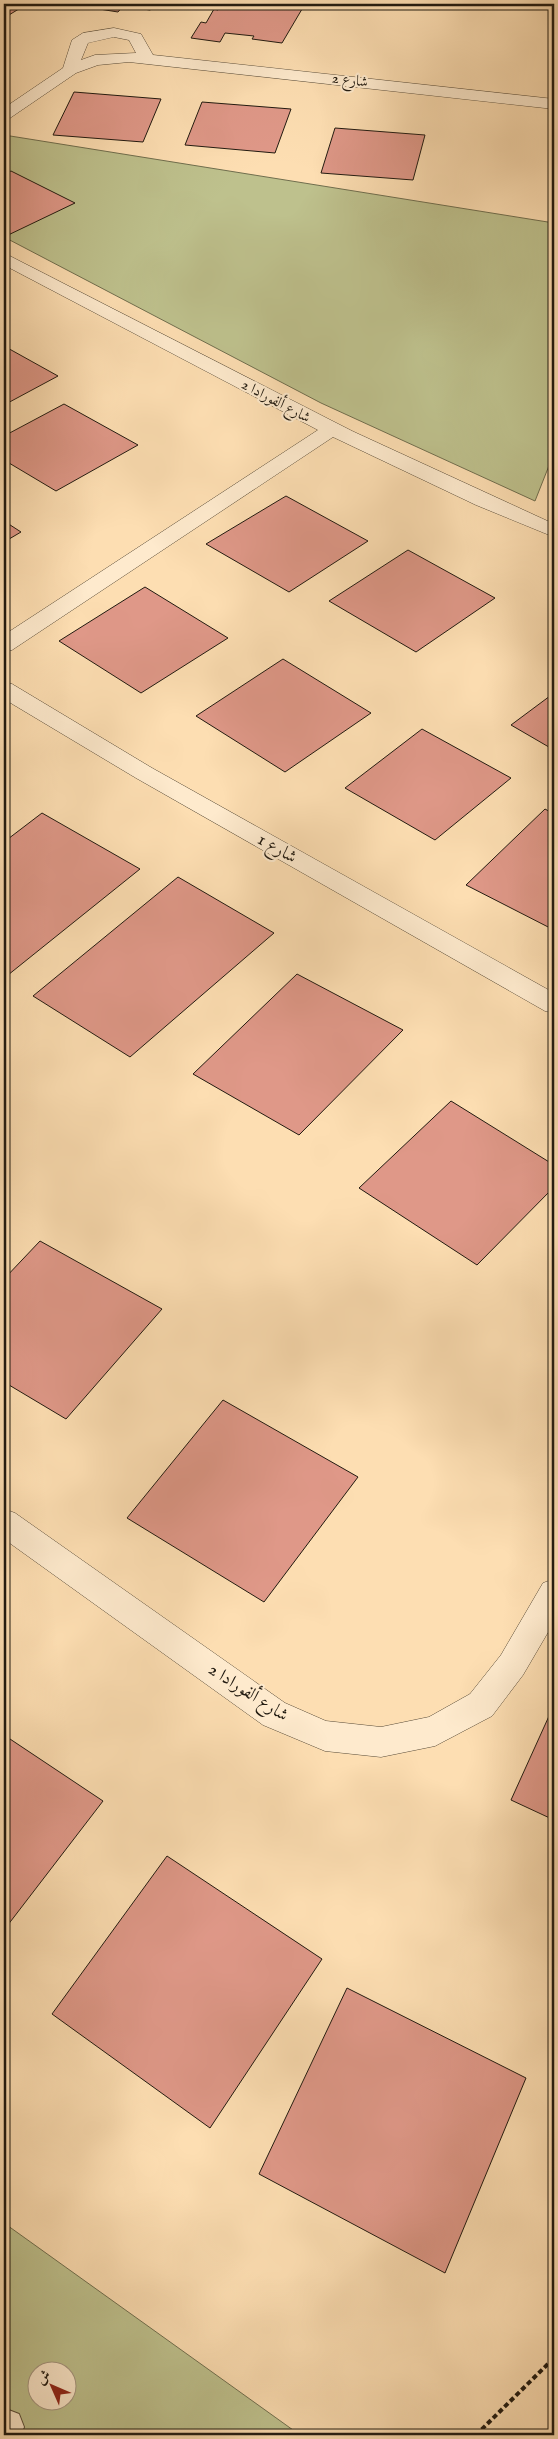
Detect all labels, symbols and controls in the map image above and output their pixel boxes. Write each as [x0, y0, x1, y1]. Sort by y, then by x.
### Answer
street label: شارع 2 [330, 68, 369, 95]
street label: شارع ألفورادا 2 [237, 373, 315, 430]
street label: شارع 1 [252, 829, 301, 871]
street label: شارع ألفورادا 2 [202, 1656, 294, 1729]
north arrow [28, 2362, 78, 2412]
text: ش [32, 2366, 55, 2389]

